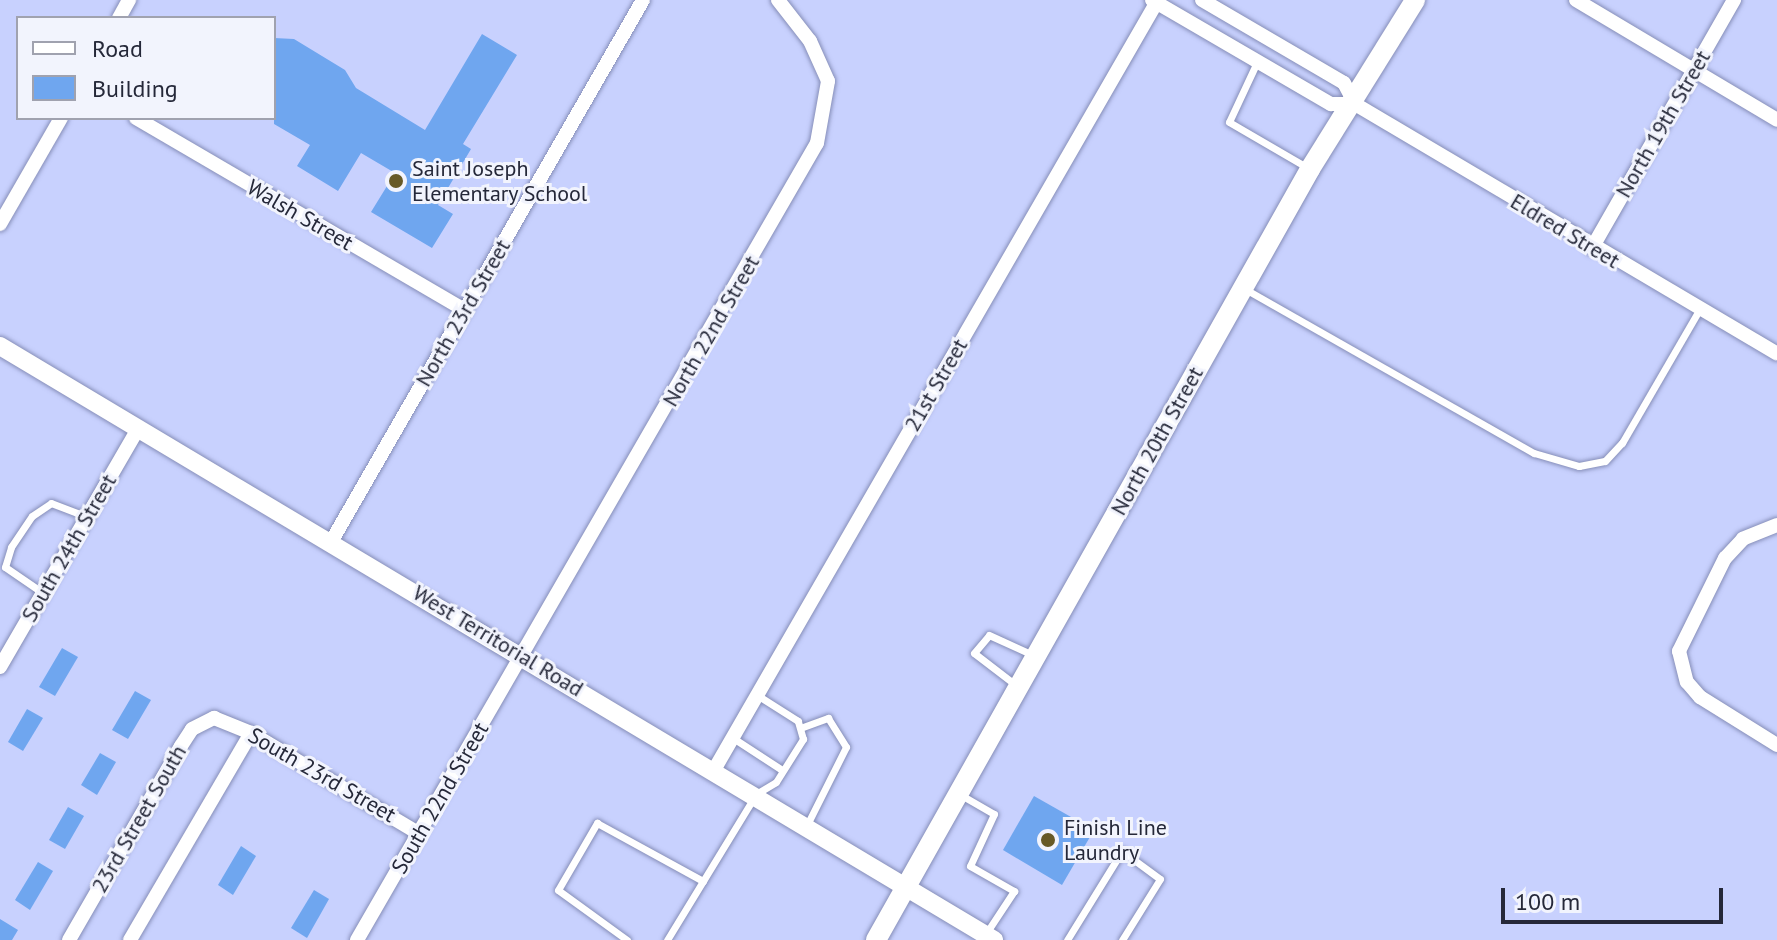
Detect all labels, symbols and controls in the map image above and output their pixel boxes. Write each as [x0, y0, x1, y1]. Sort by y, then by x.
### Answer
legend [16, 16, 276, 120]
text: Road [92, 33, 143, 64]
street label: North 19th Street [1610, 46, 1716, 202]
text: Building [92, 73, 178, 104]
place label: Saint Joseph Elementary School [412, 155, 588, 206]
marker: Saint Joseph Elementary School [387, 172, 405, 190]
street label: Walsh Street [242, 174, 358, 256]
street label: Eldred Street [1506, 188, 1624, 274]
street label: North 23rd Street [410, 235, 516, 391]
street label: North 22nd Street [657, 251, 765, 411]
street label: 21st Street [899, 334, 973, 436]
street label: North 20th Street [1105, 362, 1209, 520]
street label: South 24th Street [16, 469, 122, 627]
street label: West Territorial Road [408, 580, 588, 702]
street label: South 22nd Street [386, 718, 494, 878]
street label: South 23rd Street [243, 722, 401, 828]
street label: 23rd Street South [86, 740, 192, 898]
place label: Finish Line Laundry [1064, 814, 1167, 866]
marker: Finish Line Laundry [1039, 831, 1057, 849]
scale bar [1505, 872, 1727, 922]
text: 100 m [1515, 886, 1580, 917]

